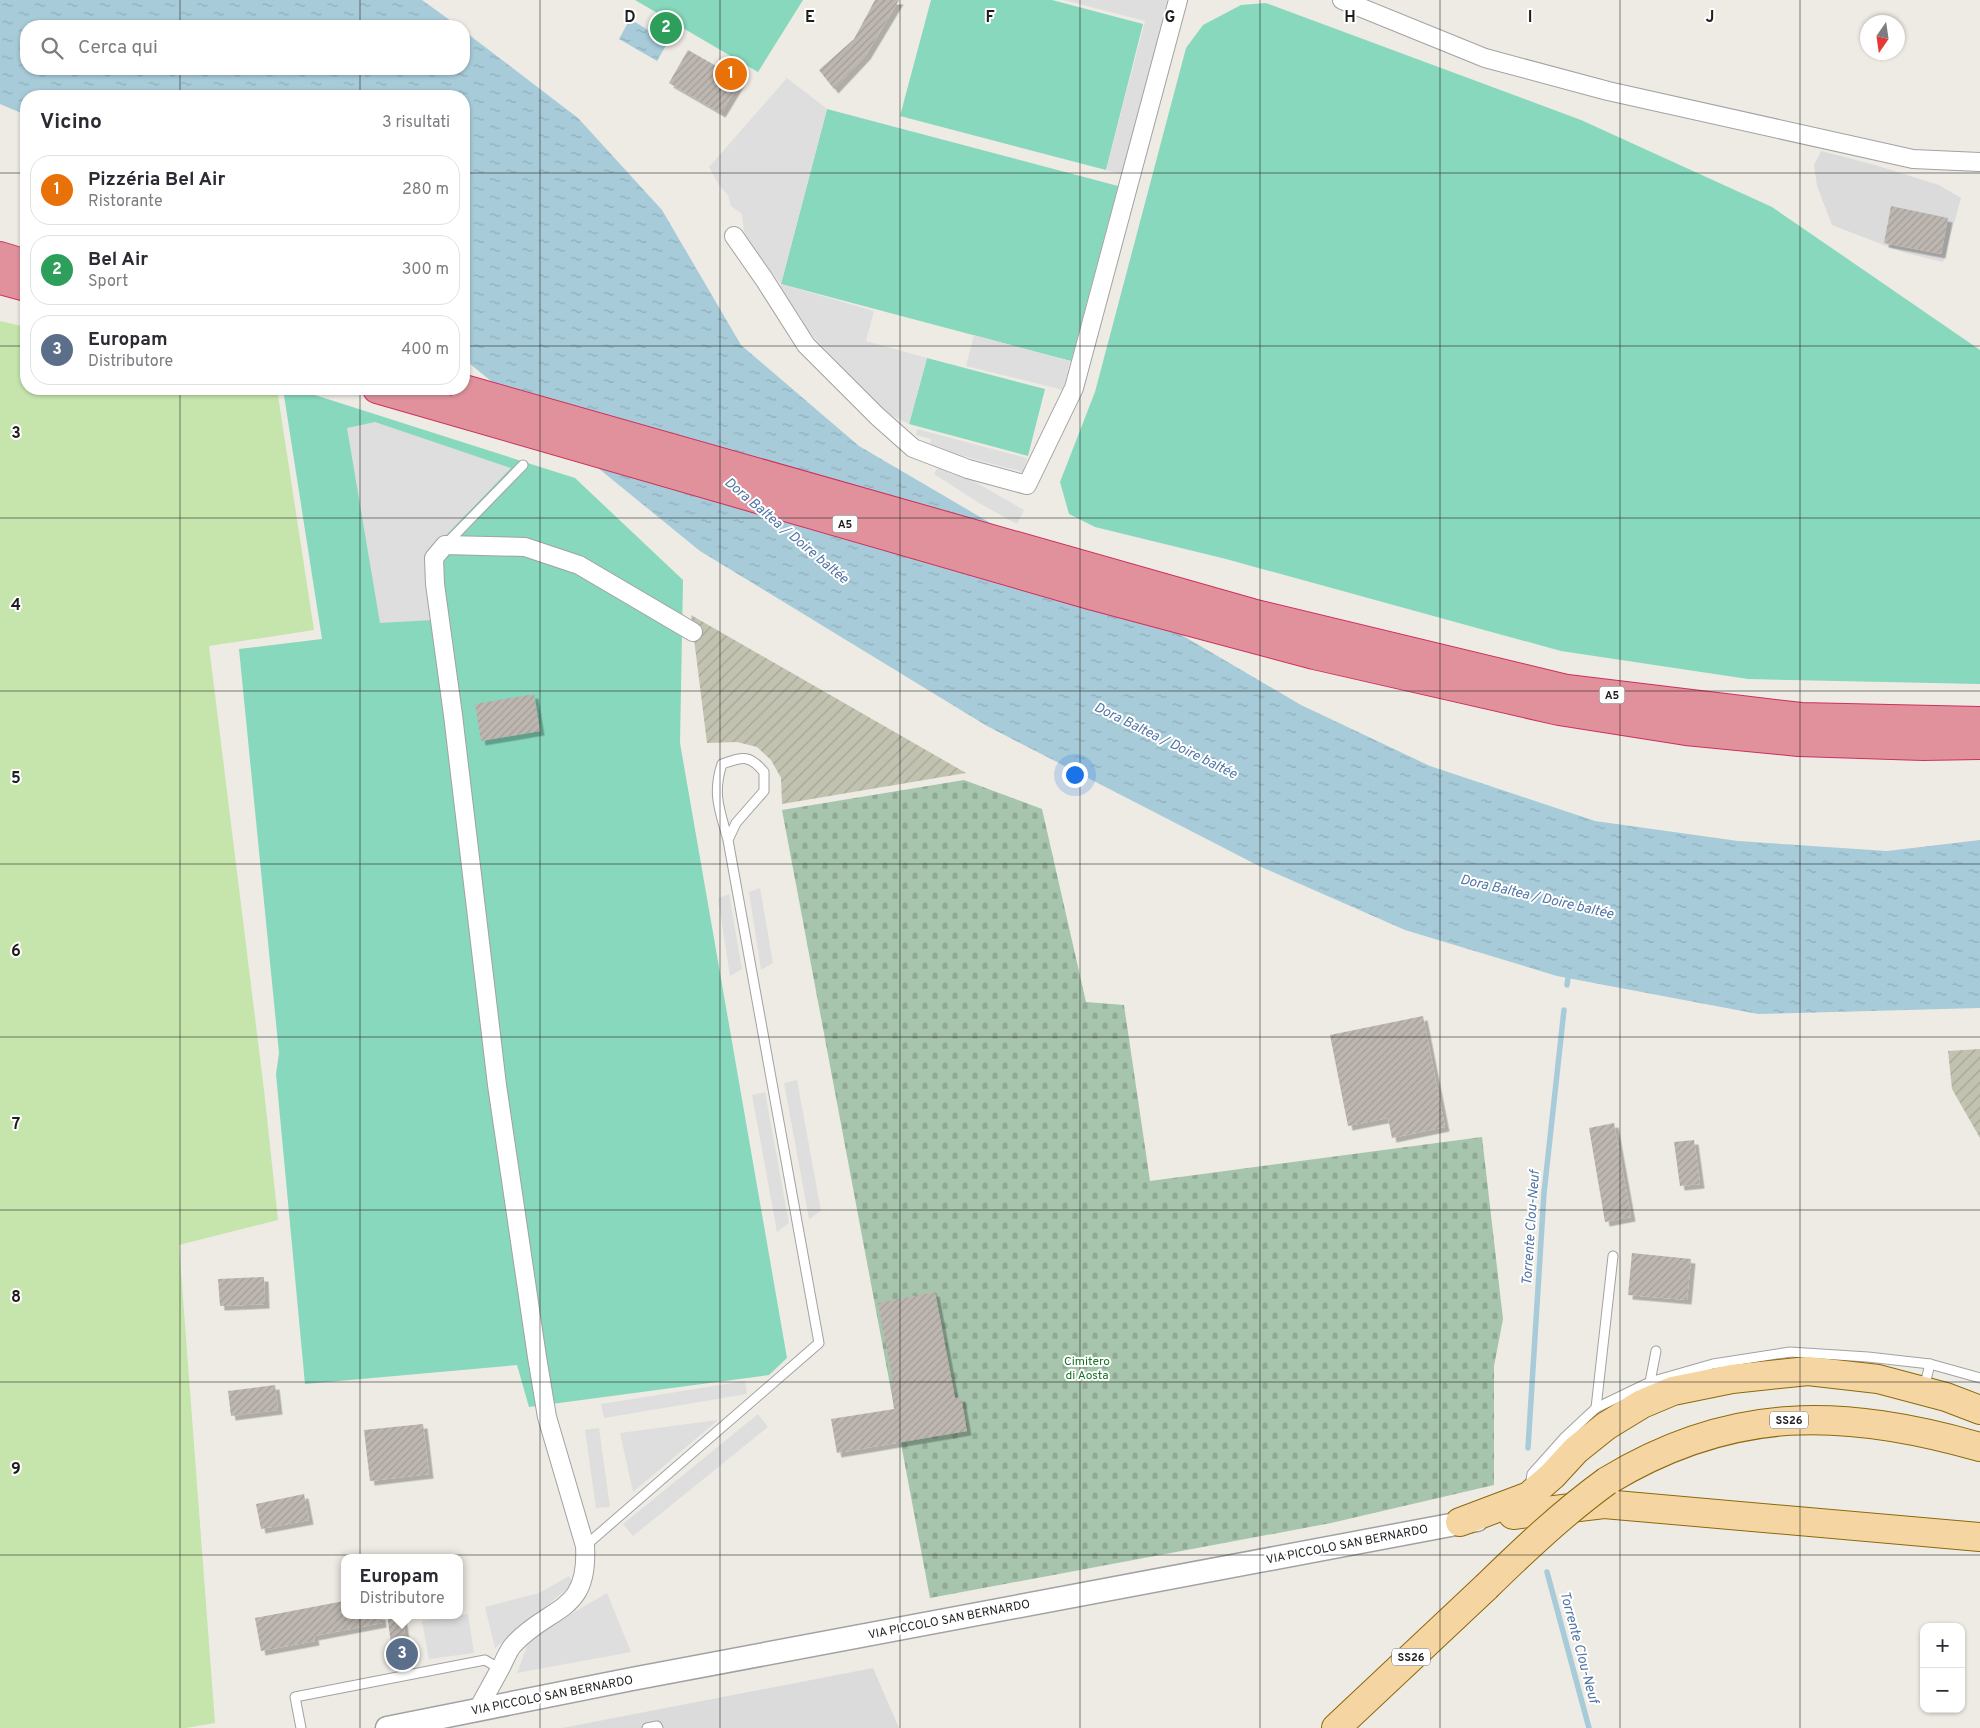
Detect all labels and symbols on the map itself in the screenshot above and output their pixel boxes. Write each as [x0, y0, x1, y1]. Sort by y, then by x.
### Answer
text: D [624, 8, 636, 28]
text: E [805, 8, 815, 28]
text: F [985, 8, 995, 28]
text: G [1165, 8, 1175, 28]
text: H [1344, 8, 1356, 28]
text: I [1528, 8, 1532, 28]
text: J [1706, 8, 1714, 28]
pin: 2 [650, 9, 682, 47]
north arrow [1860, 15, 1905, 60]
pin: 1 [715, 55, 747, 93]
text: 3 [11, 424, 21, 444]
water label: Dora Baltea / Doire baltée [720, 474, 852, 589]
road number: A5 [832, 516, 858, 532]
text: 4 [11, 596, 21, 616]
road number: A5 [1600, 686, 1624, 704]
water label: Dora Baltea / Doire baltée [1091, 699, 1240, 784]
your location [1062, 762, 1088, 788]
text: 5 [11, 769, 21, 789]
water label: Dora Baltea / Doire baltée [1458, 872, 1616, 924]
text: 6 [11, 942, 21, 962]
text: 7 [12, 1115, 20, 1135]
water label: Torrente Clou-Neuf [1519, 1168, 1544, 1286]
text: 8 [11, 1288, 21, 1308]
park label: Cimitero di Aosta [1064, 1354, 1110, 1384]
road number: SS26 [1770, 1412, 1808, 1428]
text: 9 [11, 1460, 21, 1480]
street label: VIA PICCOLO SAN BERNARDO [1265, 1521, 1430, 1569]
water label: Torrente Clou-Neuf [1555, 1590, 1602, 1707]
street label: VIA PICCOLO SAN BERNARDO [867, 1596, 1032, 1644]
pin: 3 [386, 1635, 418, 1673]
road number: SS26 [1392, 1648, 1430, 1665]
street label: VIA PICCOLO SAN BERNARDO [470, 1672, 635, 1720]

